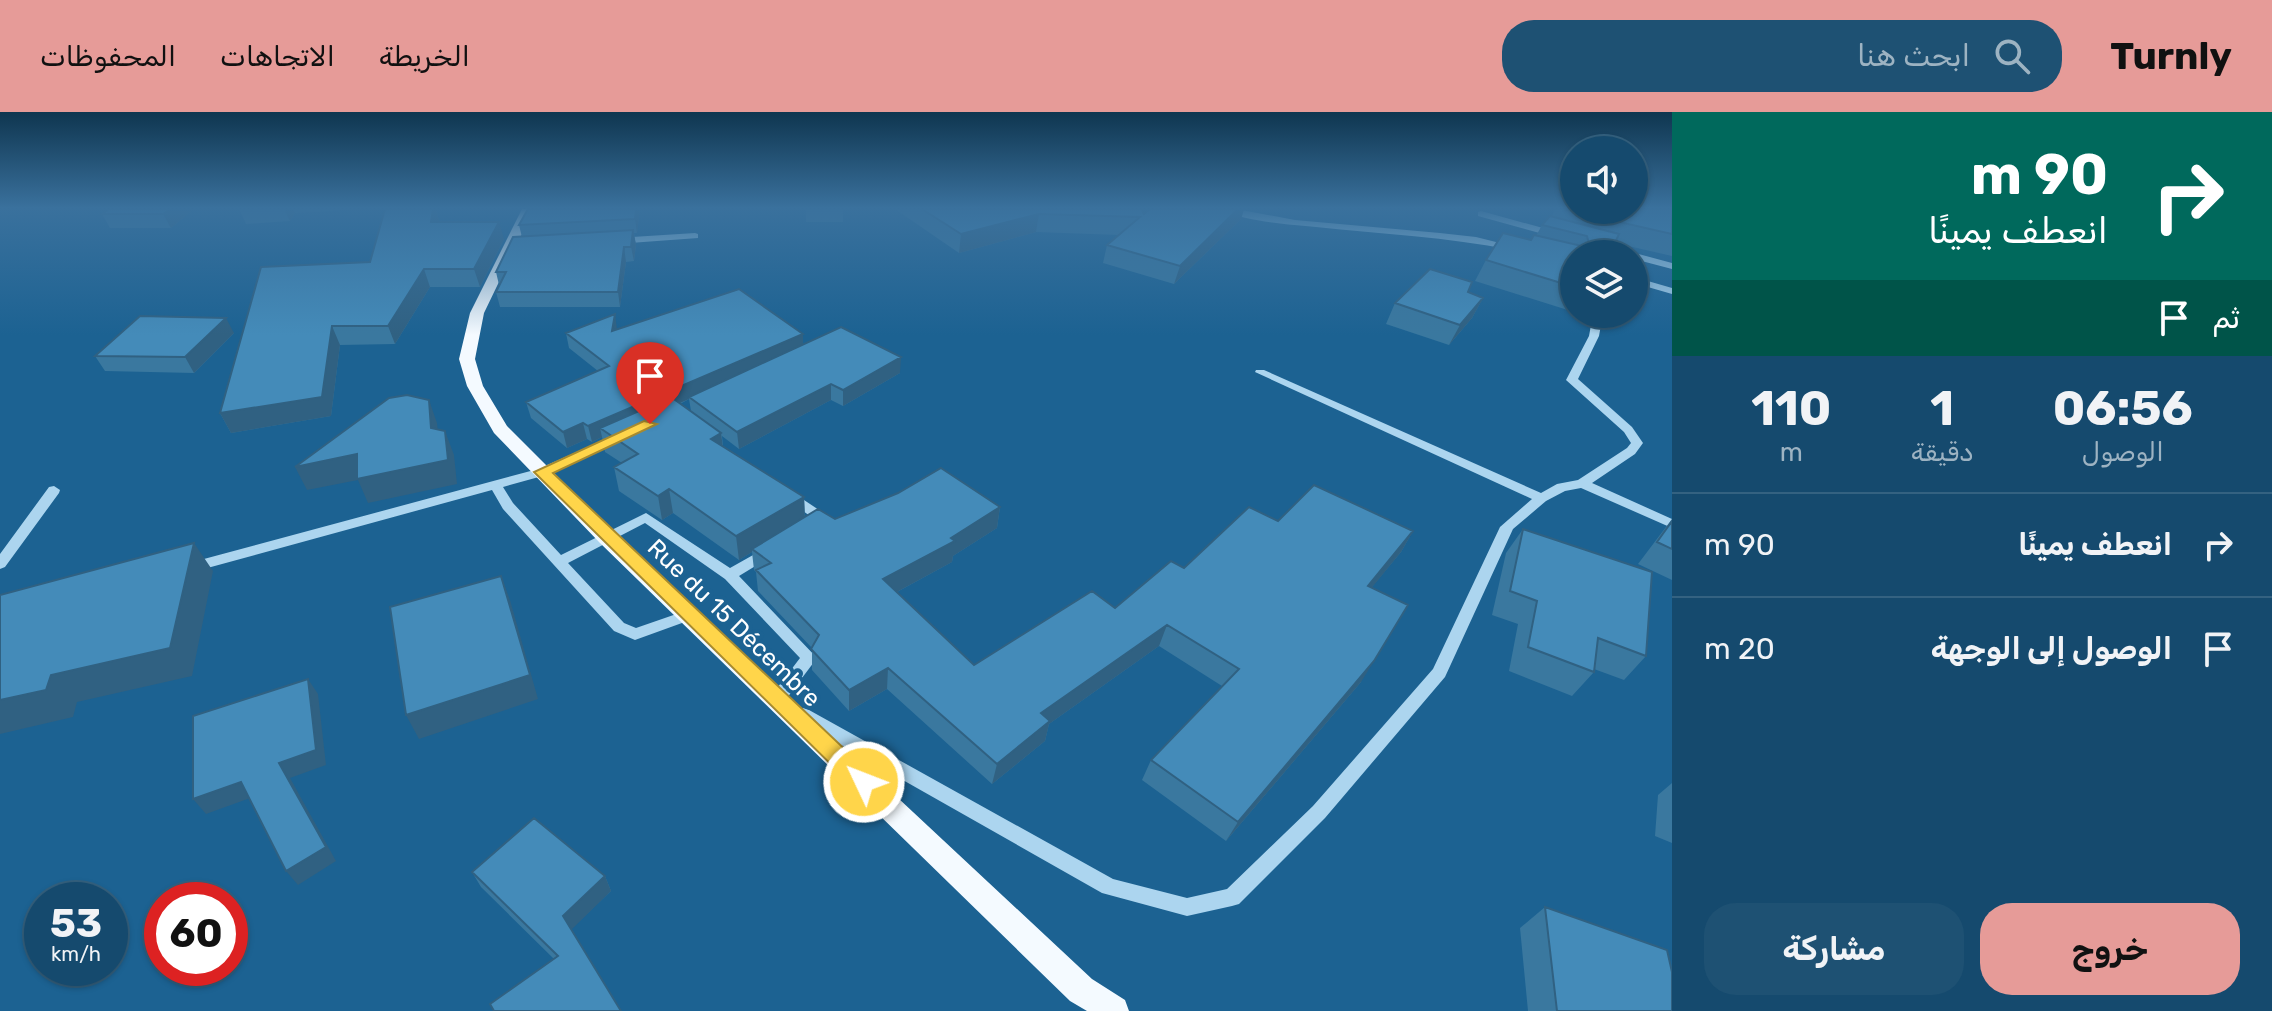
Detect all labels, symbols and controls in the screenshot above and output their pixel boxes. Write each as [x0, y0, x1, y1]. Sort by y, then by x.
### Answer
search box [1502, 20, 2062, 92]
text: Turnly [2110, 33, 2232, 79]
icon: search [1990, 34, 2034, 78]
text: ابحث هنا [1857, 38, 1970, 74]
text: المحفوظات [40, 40, 176, 73]
text: الاتجاهات [220, 40, 335, 73]
text: الخريطة [379, 40, 470, 73]
map controls [1560, 136, 1648, 328]
button: sound [1560, 136, 1648, 224]
text: 90 m [1971, 142, 2108, 208]
icon: right [2136, 144, 2240, 248]
text: انعطف يمينًا [1928, 209, 2108, 252]
button: layers [1560, 240, 1648, 328]
icon: arrive [2152, 296, 2196, 340]
text: ثم [2212, 300, 2240, 336]
pin [616, 342, 684, 424]
icon: arrive [628, 354, 672, 398]
text: 110 [1751, 380, 1832, 437]
text: 1 [1930, 380, 1954, 437]
text: 06:56 [2053, 380, 2193, 437]
text: m [1780, 437, 1803, 468]
text: دقيقة [1911, 437, 1974, 468]
text: الوصول [2082, 437, 2164, 468]
icon: right [2196, 523, 2240, 567]
text: 90 m [1704, 527, 1775, 563]
text: انعطف يمينًا [2018, 527, 2172, 563]
street label: Rue du 15 Décembre [642, 533, 826, 713]
icon: arrive [2196, 627, 2240, 671]
text: 20 m [1704, 631, 1775, 667]
text: الوصول إلى الوجهة [1931, 631, 2172, 667]
position arrow [822, 740, 906, 824]
speed limit sign: 60 [144, 882, 248, 986]
text: 53 [50, 900, 102, 947]
button: مشاركة [1704, 903, 1964, 995]
button: خروج [1980, 903, 2240, 995]
text: km/h [51, 942, 101, 966]

